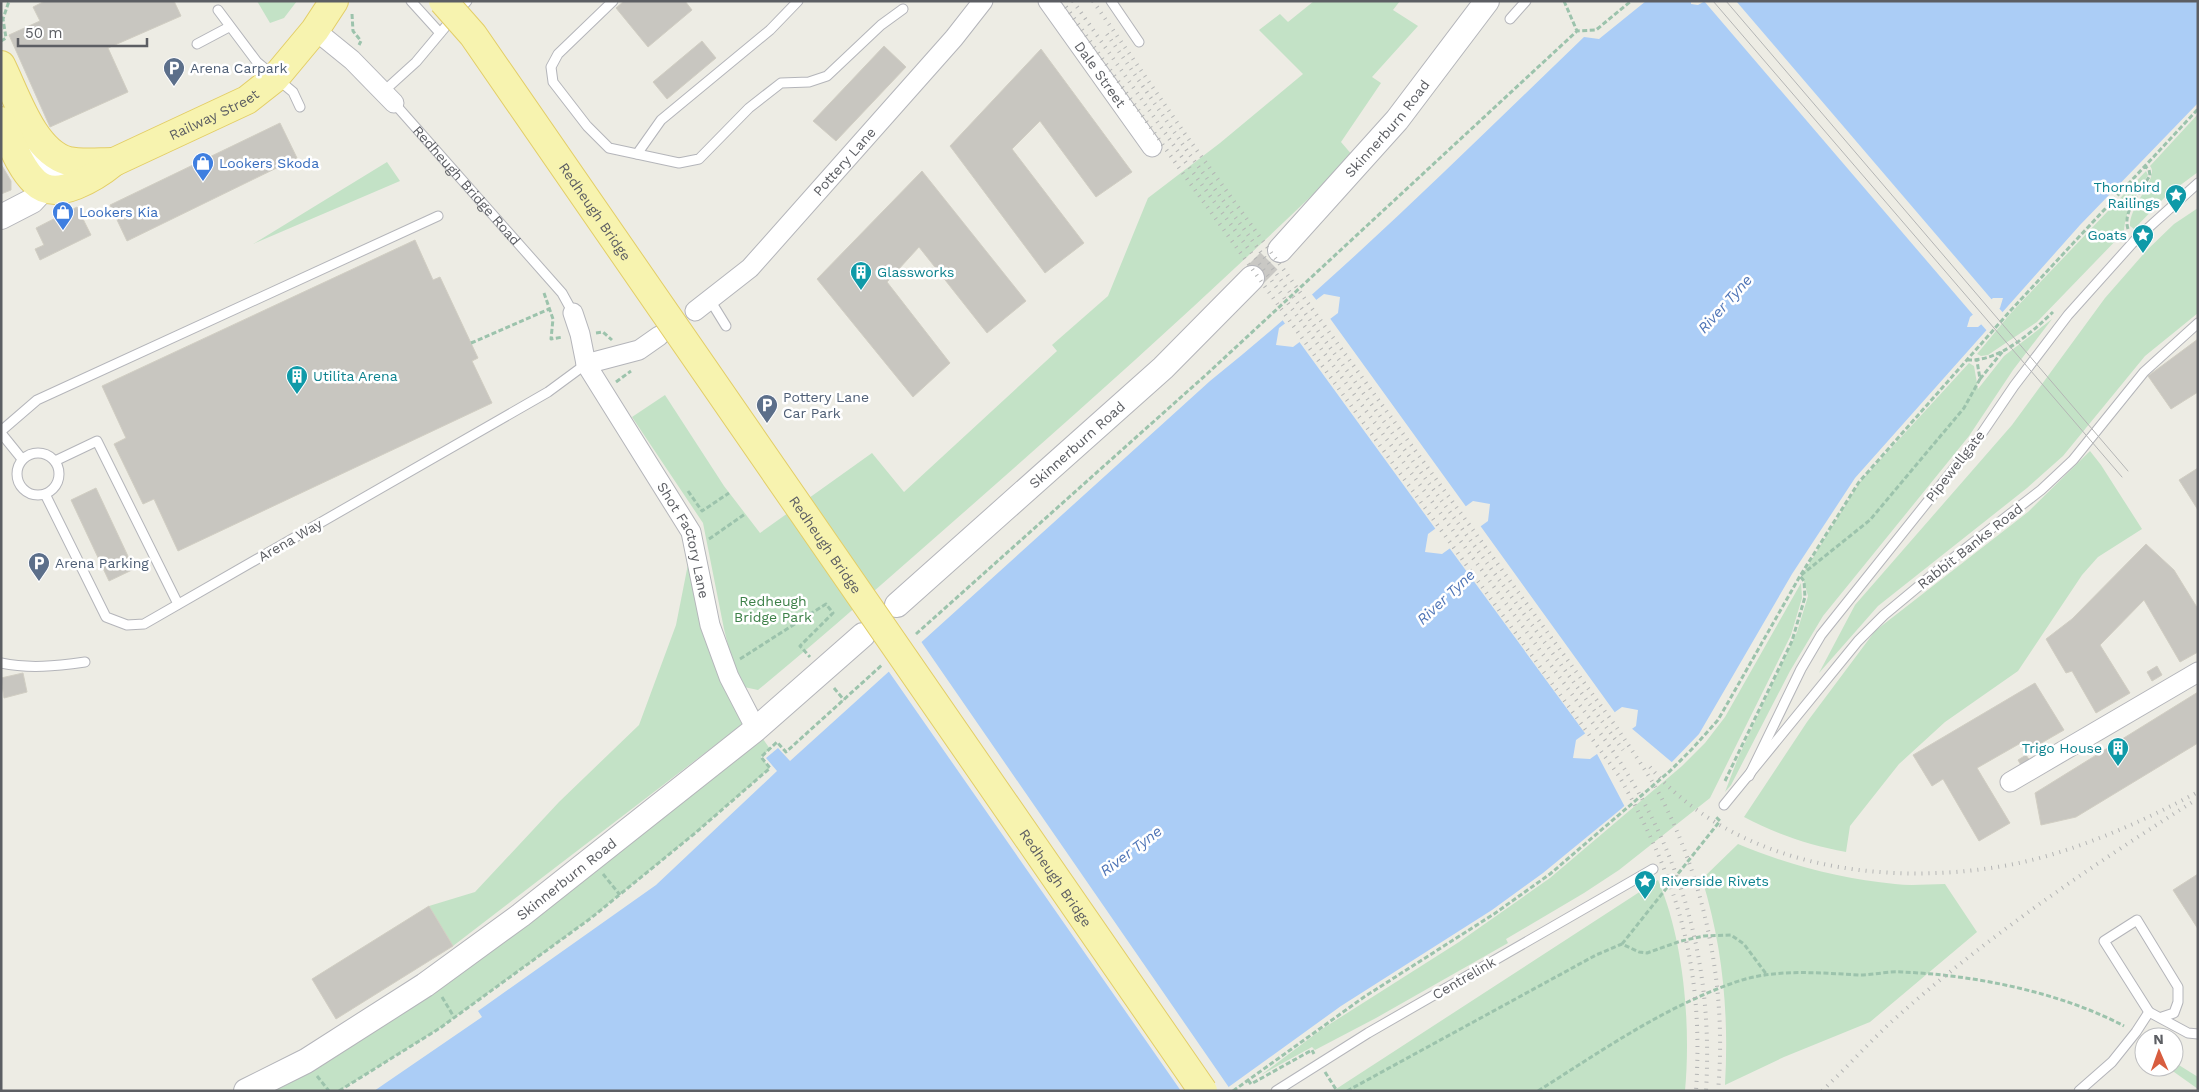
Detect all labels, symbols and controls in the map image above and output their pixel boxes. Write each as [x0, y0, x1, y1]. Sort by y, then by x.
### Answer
scale bar [18, 15, 146, 47]
text: 50 m [25, 24, 62, 42]
street label: Dale Street [1071, 38, 1129, 111]
parking icon: Arena Carpark [162, 56, 186, 87]
place label: Arena Carpark [190, 60, 288, 76]
street label: Skinnerburn Road [1341, 77, 1433, 181]
street label: Railway Street [166, 86, 262, 143]
street label: Redheugh Bridge Road [410, 122, 524, 248]
street label: Pottery Lane [810, 124, 879, 199]
shop icon: Lookers Skoda [191, 151, 215, 182]
place label: Lookers Skoda [219, 155, 319, 171]
street label: Redheugh Bridge [556, 160, 634, 263]
place label: Thornbird Railings [2094, 179, 2160, 211]
place icon: Thornbird Railings [2164, 183, 2188, 214]
shop icon: Lookers Kia [51, 200, 75, 231]
place label: Lookers Kia [79, 204, 158, 220]
place icon: Goats [2131, 223, 2155, 254]
place label: Goats [2088, 227, 2127, 243]
building icon: Glassworks [849, 260, 873, 291]
place label: Glassworks [877, 264, 954, 280]
water label: River Tyne [1694, 271, 1756, 337]
building icon: Utilita Arena [285, 364, 309, 395]
place label: Utilita Arena [313, 368, 398, 384]
place label: Pottery Lane Car Park [783, 389, 869, 421]
parking icon: Pottery Lane Car Park [755, 393, 779, 424]
street label: Skinnerburn Road [1026, 398, 1128, 491]
street label: Pipewellgate [1922, 427, 1988, 505]
street label: Shot Factory Lane [654, 479, 712, 600]
street label: Redheugh Bridge [786, 493, 865, 597]
street label: Rabbit Banks Road [1914, 500, 2026, 592]
street label: Arena Way [255, 515, 325, 565]
parking icon: Arena Parking [27, 551, 51, 582]
place label: Arena Parking [55, 555, 149, 571]
water label: River Tyne [1413, 566, 1479, 628]
park label: Redheugh Bridge Park [734, 593, 812, 625]
building icon: Trigo House [2106, 736, 2130, 767]
place label: Trigo House [2022, 740, 2102, 756]
water label: River Tyne [1097, 822, 1165, 880]
street label: Redheugh Bridge [1016, 826, 1095, 930]
street label: Skinnerburn Road [513, 835, 619, 923]
place icon: Riverside Rivets [1633, 869, 1657, 900]
place label: Riverside Rivets [1661, 873, 1769, 889]
street label: Centrelink [1430, 953, 1498, 1003]
north arrow [2134, 1027, 2184, 1077]
text: N [2153, 1031, 2164, 1047]

